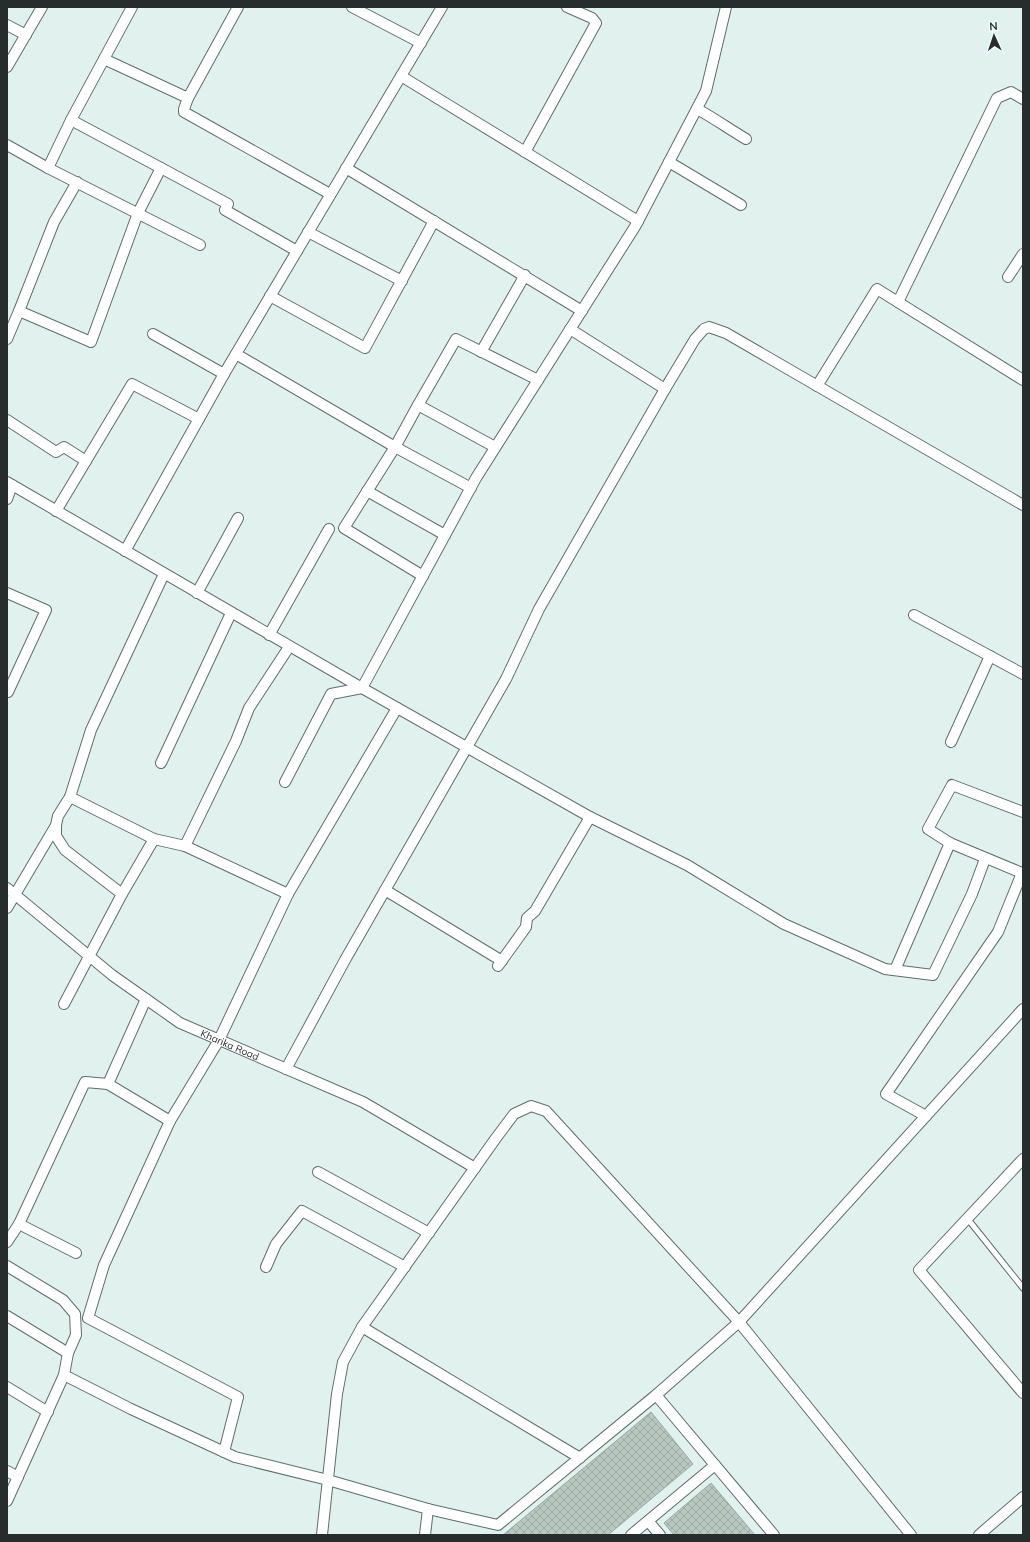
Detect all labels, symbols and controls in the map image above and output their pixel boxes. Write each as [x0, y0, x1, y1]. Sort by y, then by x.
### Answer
north arrow [974, 16, 1014, 56]
text: N [989, 19, 998, 33]
street label: Kharika Road [198, 1027, 261, 1063]

